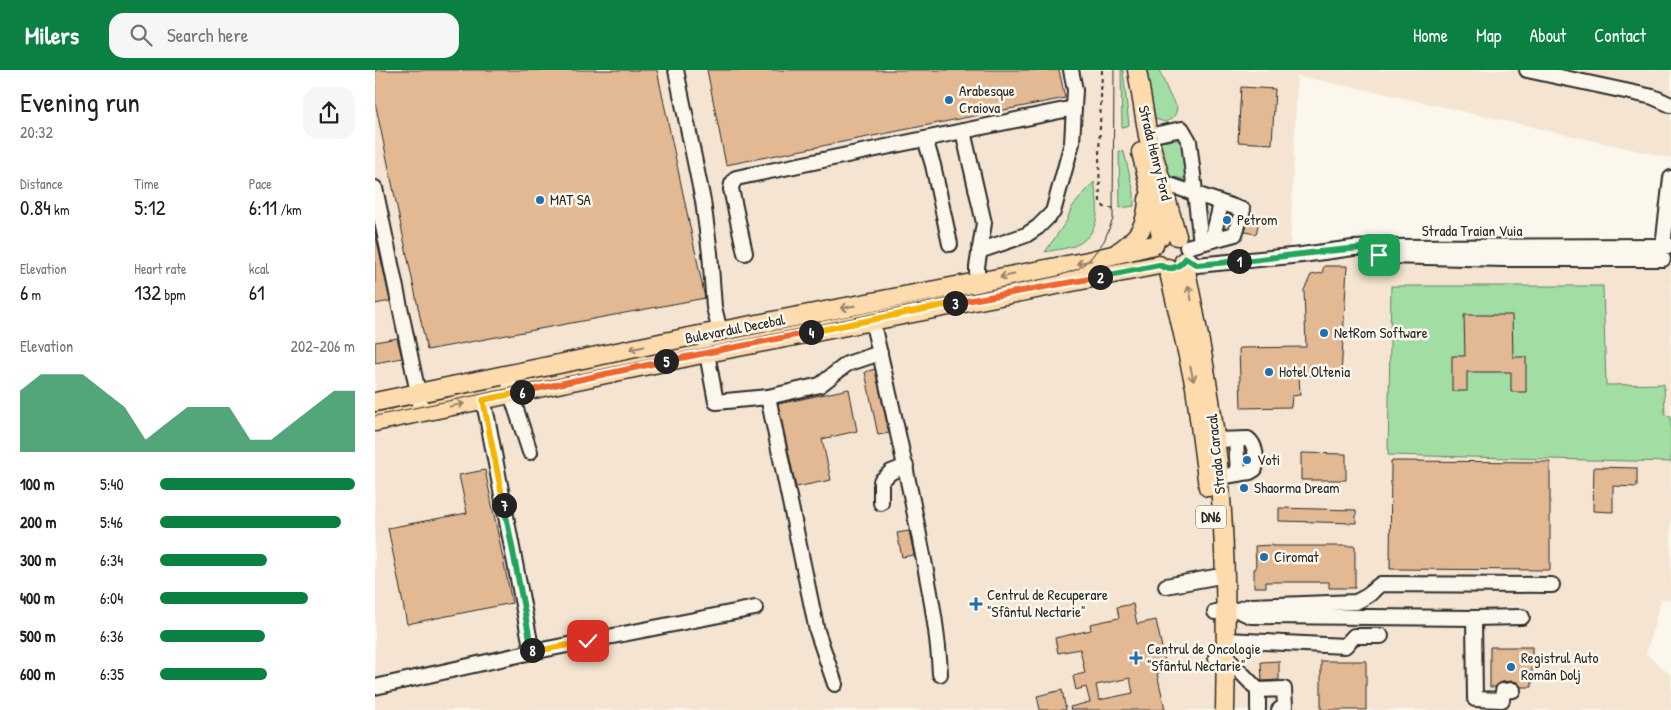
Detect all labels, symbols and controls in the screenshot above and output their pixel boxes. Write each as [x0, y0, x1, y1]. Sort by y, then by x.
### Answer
search box [109, 13, 459, 58]
text: Milers [25, 19, 79, 51]
icon: search [127, 21, 155, 49]
text: Search here [167, 22, 248, 48]
text: Home [1413, 23, 1448, 48]
text: Map [1476, 23, 1501, 48]
text: About [1529, 23, 1566, 48]
text: Contact [1594, 23, 1646, 48]
place label: Arabesque Craiova [959, 80, 1015, 118]
text: Evening run [20, 83, 140, 121]
button: share [303, 87, 355, 139]
marker: Arabesque Craiova [943, 94, 955, 106]
street label: Strada Henry Ford [1133, 103, 1178, 203]
text: 20:32 [20, 121, 53, 143]
text: Distance [20, 174, 63, 193]
text: Time [134, 174, 159, 193]
text: Pace [249, 174, 272, 193]
place label: MAT SA [550, 189, 592, 210]
text: 0.84 [20, 193, 51, 222]
text: 5:12 [134, 193, 166, 222]
text: 6:11 [249, 193, 277, 222]
marker: MAT SA [534, 194, 546, 206]
text: km [51, 200, 69, 219]
text: /km [277, 200, 302, 219]
place label: Petrom [1237, 209, 1277, 230]
marker: Petrom [1221, 214, 1233, 226]
street label: Strada Traian Vuia [1422, 220, 1522, 241]
pin [1358, 234, 1400, 276]
icon: arrive [1365, 241, 1393, 269]
pin: 1 [1227, 248, 1251, 274]
text: 1 [1237, 252, 1242, 271]
one-way arrow [1076, 258, 1092, 267]
text: Elevation [20, 259, 67, 278]
text: Heart rate [134, 259, 187, 278]
text: kcal [249, 259, 269, 278]
pin: 2 [1087, 264, 1113, 290]
text: 2 [1097, 268, 1104, 287]
one-way arrow [1000, 272, 1016, 282]
text: 6 [20, 278, 28, 307]
text: 132 [134, 278, 161, 307]
text: 61 [249, 278, 265, 307]
text: m [28, 285, 41, 304]
text: bpm [161, 285, 186, 304]
one-way arrow [1185, 285, 1195, 301]
pin: 3 [943, 290, 967, 316]
text: 3 [952, 294, 959, 313]
one-way arrow [840, 303, 856, 312]
street label: Bulevardul Decebal [683, 309, 787, 348]
pin: 4 [799, 320, 823, 344]
place label: NetRom Software [1334, 322, 1428, 343]
text: 4 [809, 323, 814, 342]
marker: NetRom Software [1318, 327, 1330, 339]
text: Elevation [20, 335, 73, 357]
text: 202–206 m [291, 335, 355, 357]
one-way arrow [629, 344, 645, 353]
pin: 5 [653, 348, 679, 374]
text: 5 [664, 352, 669, 371]
place label: Hotel Oltenia [1279, 361, 1350, 382]
one-way arrow [1188, 365, 1197, 381]
marker: Hotel Oltenia [1263, 366, 1275, 378]
pin: 6 [509, 380, 535, 404]
text: 6 [520, 383, 525, 402]
one-way arrow [449, 400, 465, 409]
street label: Strada Caracal [1201, 413, 1230, 495]
place label: Voti [1257, 449, 1280, 470]
marker: Voti [1241, 454, 1253, 466]
text: 100 m [20, 473, 55, 495]
text: 5:40 [100, 473, 124, 495]
place label: Shaorma Dream [1254, 477, 1339, 498]
marker: Shaorma Dream [1238, 482, 1250, 494]
pin: 7 [491, 492, 517, 518]
text: 7 [501, 496, 508, 515]
road number: DN6 [1196, 506, 1226, 528]
text: 200 m [20, 511, 56, 533]
text: 5:46 [100, 511, 123, 533]
place label: Ciromat [1274, 546, 1319, 567]
text: 300 m [20, 549, 56, 571]
text: 6:34 [100, 549, 123, 571]
marker: Ciromat [1258, 551, 1270, 563]
place label: Centrul de Recuperare "Sfântul Nectarie" [987, 584, 1108, 622]
text: 400 m [20, 587, 55, 609]
text: 6:04 [100, 587, 123, 609]
marker: Centrul de Recuperare "Sfântul Nectarie" [969, 597, 983, 611]
pin [567, 620, 609, 662]
text: 500 m [20, 625, 56, 647]
text: 6:36 [100, 625, 124, 647]
icon: check [574, 627, 602, 655]
pin: 8 [519, 638, 545, 662]
place label: Centrul de Oncologie "Sfântul Nectarie" [1147, 638, 1261, 676]
text: 8 [529, 641, 536, 660]
place label: Registrul Auto Român Dolj [1521, 647, 1599, 685]
marker: Centrul de Oncologie "Sfântul Nectarie" [1129, 651, 1143, 665]
marker: Registrul Auto Român Dolj [1505, 661, 1517, 673]
text: 600 m [20, 663, 55, 685]
text: 6:35 [100, 663, 124, 685]

